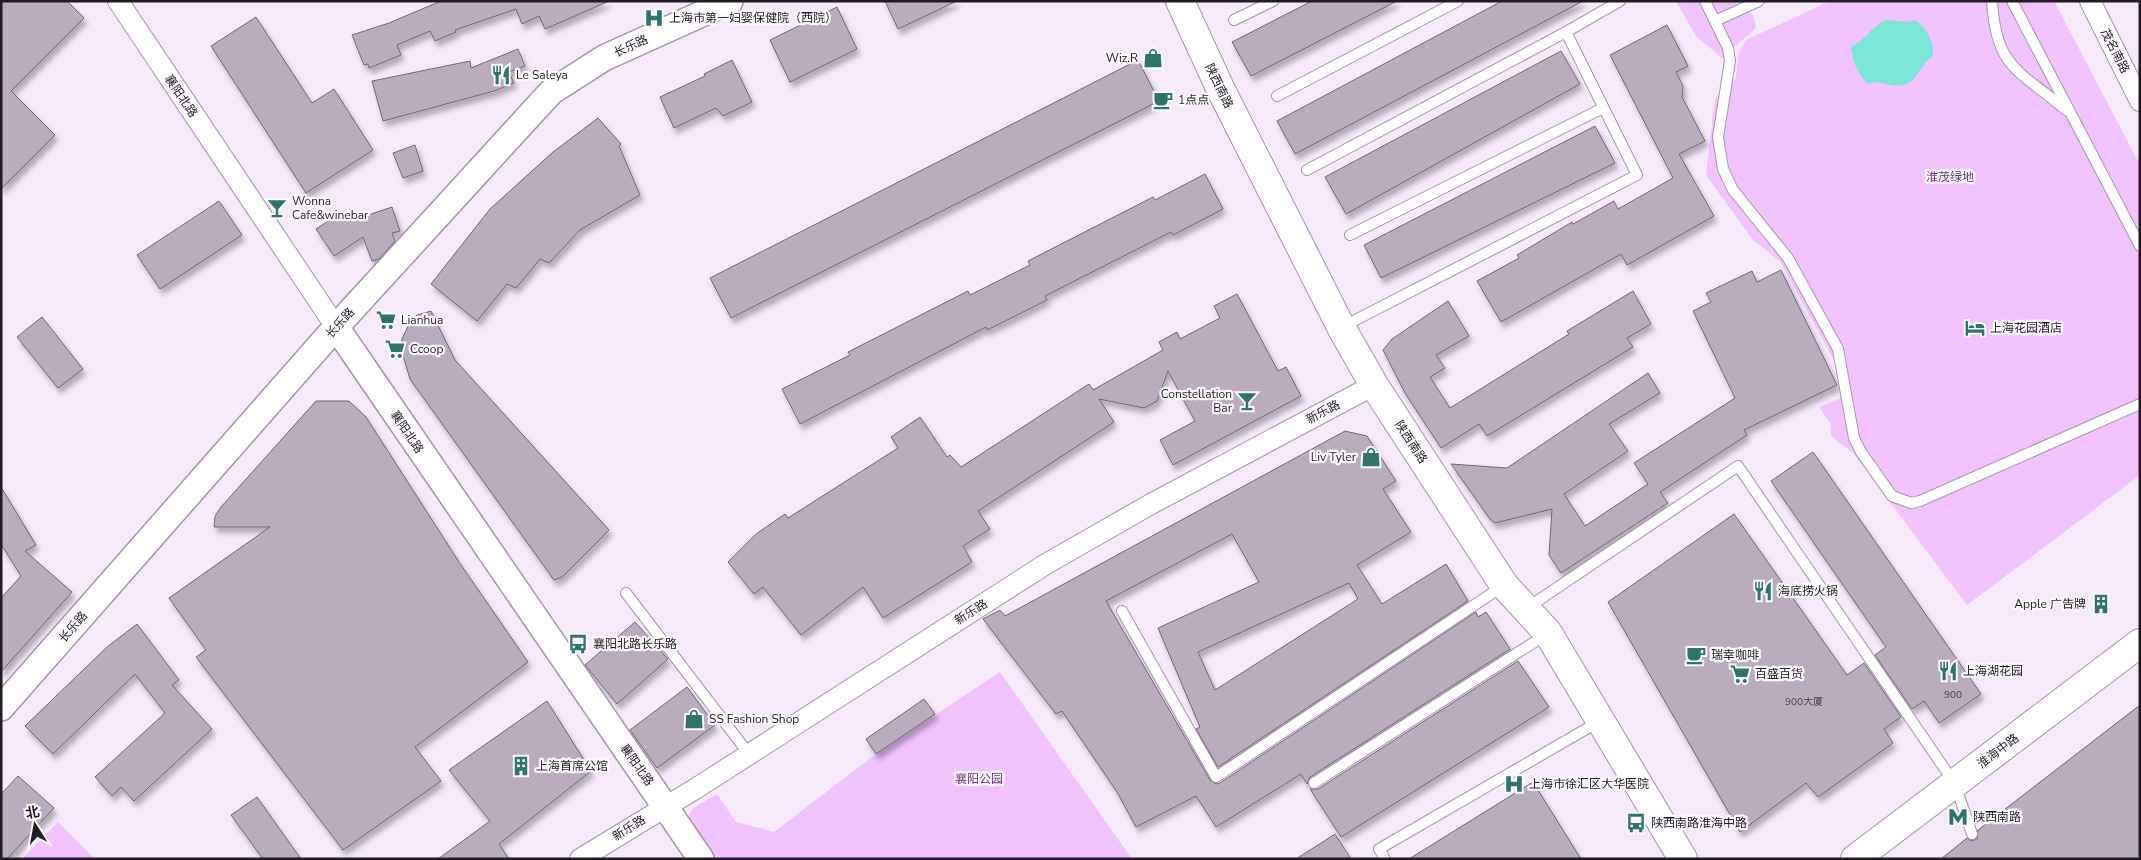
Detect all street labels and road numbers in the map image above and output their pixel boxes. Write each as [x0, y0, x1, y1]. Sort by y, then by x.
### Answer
street label: 茂名南路 [2097, 26, 2133, 76]
street label: 长乐路 [611, 31, 651, 61]
street label: 陕西南路 [1201, 61, 1237, 111]
street label: 襄阳北路 [161, 72, 201, 120]
street label: 长乐路 [322, 304, 358, 342]
street label: 新乐路 [1303, 396, 1343, 428]
street label: 襄阳北路 [387, 408, 427, 456]
street label: 陕西南路 [1391, 418, 1431, 466]
street label: 新乐路 [951, 596, 991, 628]
street label: 长乐路 [55, 608, 91, 646]
street label: 淮海中路 [1974, 730, 2022, 772]
street label: 襄阳北路 [617, 741, 657, 789]
street label: 新乐路 [609, 812, 649, 844]

